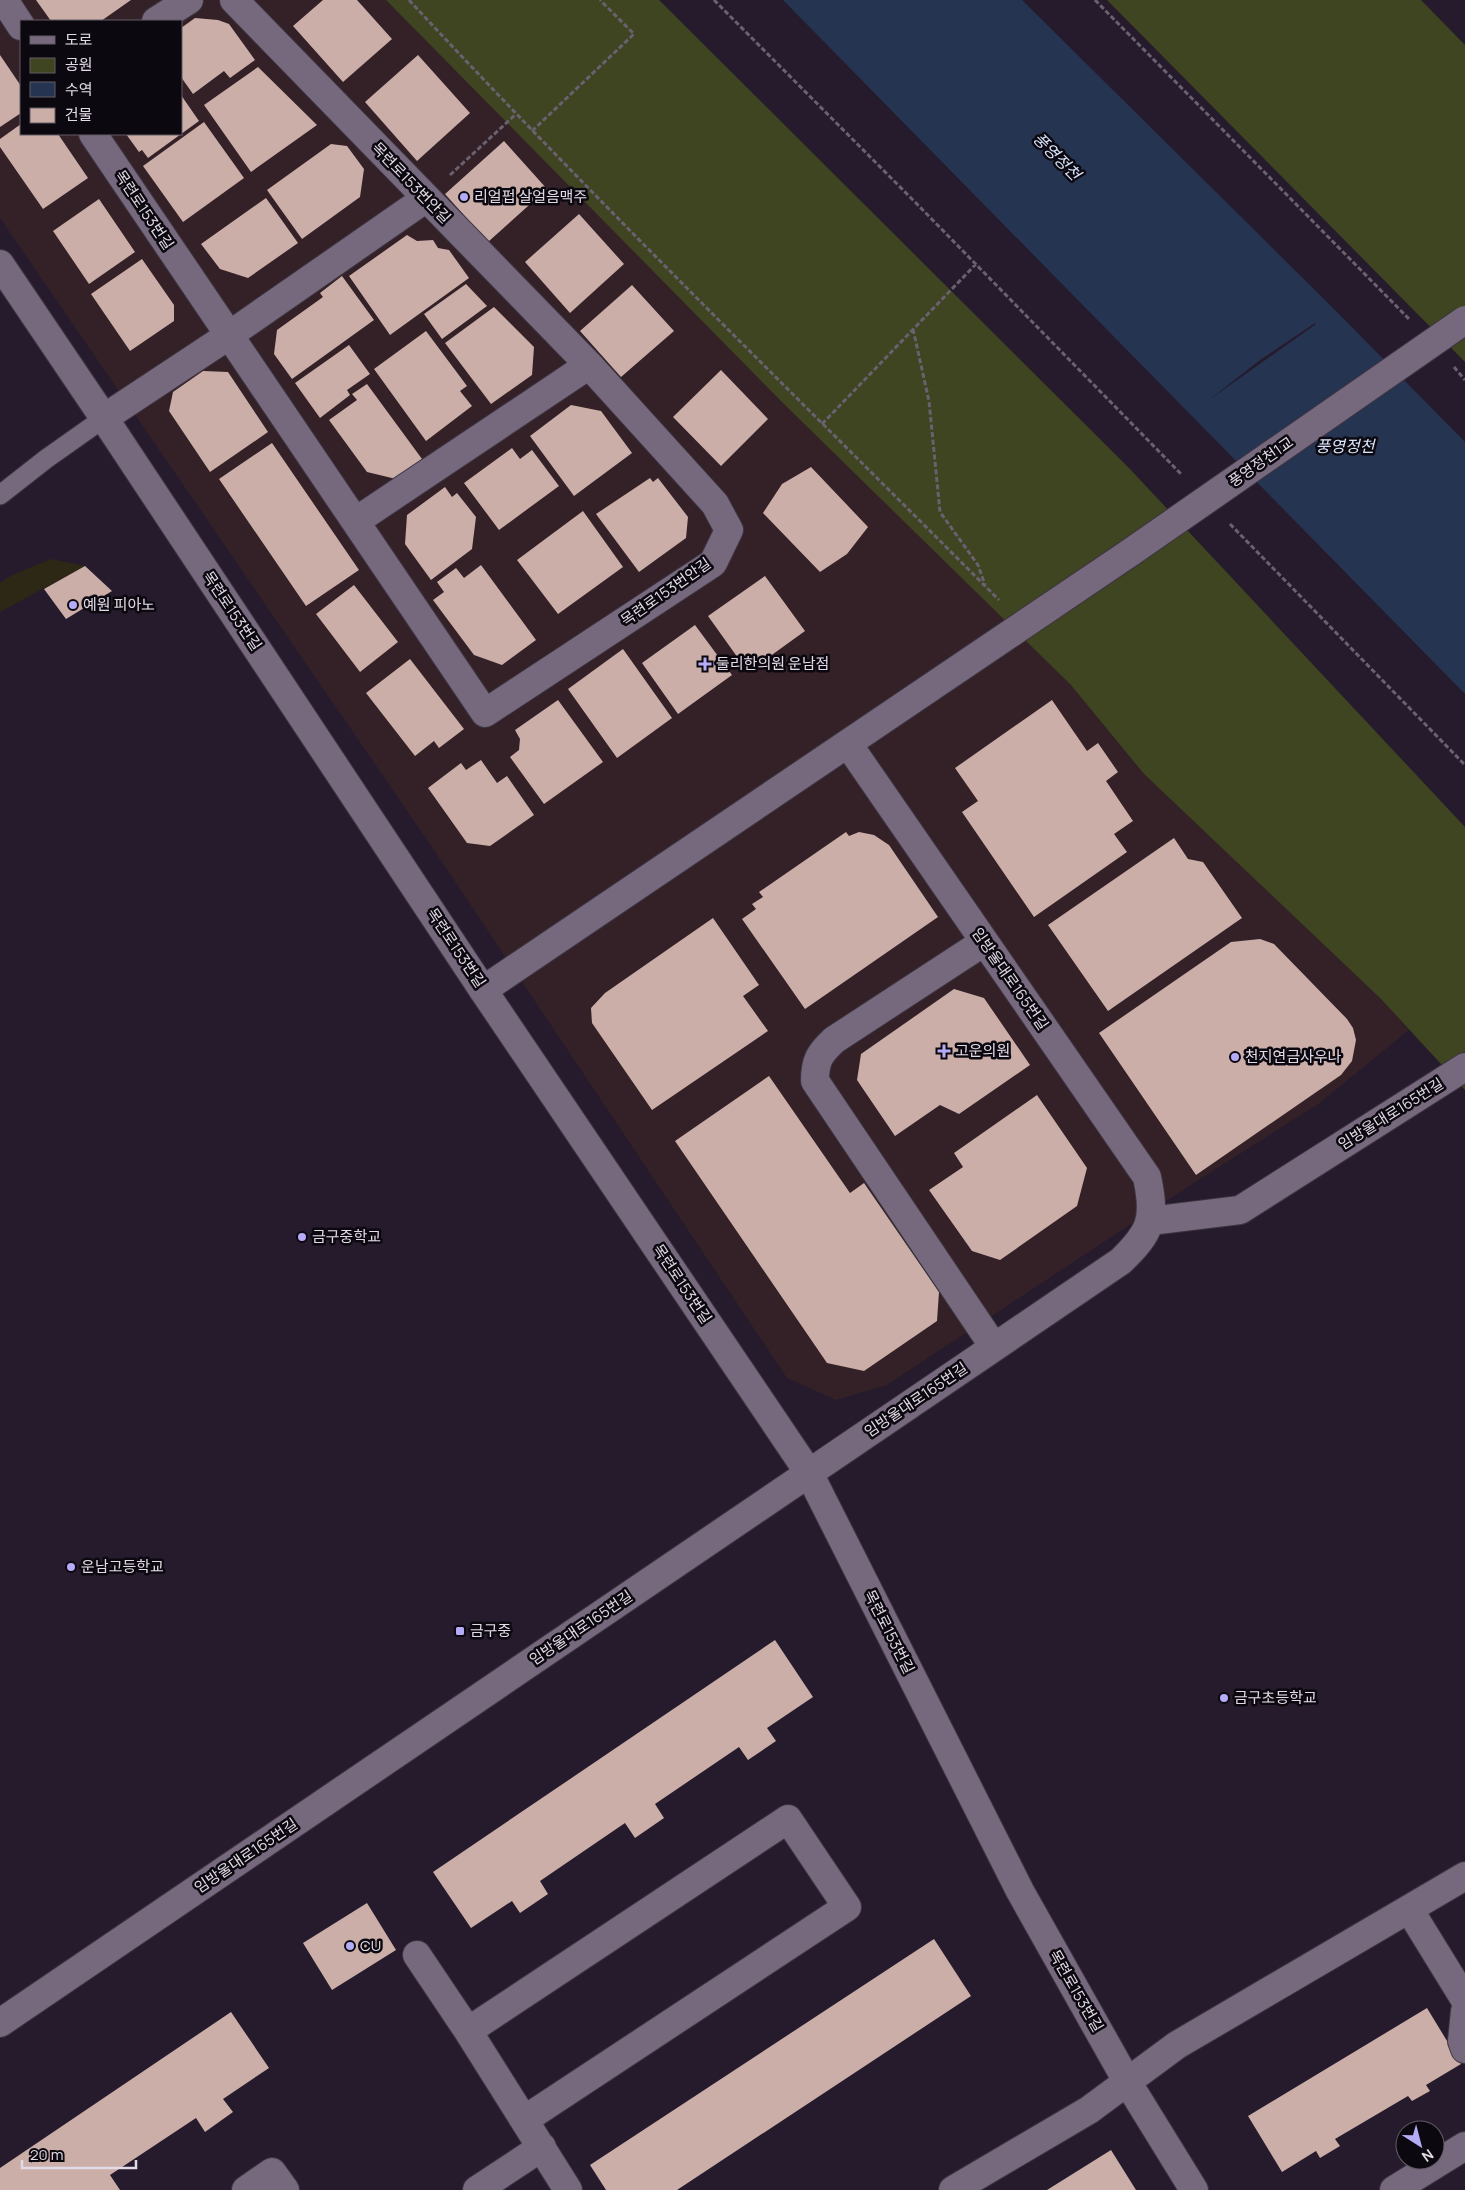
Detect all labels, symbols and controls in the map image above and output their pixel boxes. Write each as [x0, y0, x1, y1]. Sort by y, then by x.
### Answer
legend [20, 20, 182, 135]
text: 도로 [65, 29, 93, 50]
text: 공원 [65, 54, 93, 75]
text: 수역 [65, 79, 93, 100]
text: 건물 [65, 104, 93, 125]
water label: 풍영정천 [1028, 127, 1087, 186]
street label: 목련로153번안길 [367, 137, 456, 228]
street label: 목련로153번길 [110, 166, 179, 254]
place label: 리얼펍 살얼음맥주 [474, 186, 587, 207]
marker: 리얼펍 살얼음맥주 [458, 191, 470, 203]
street label: 풍영정천1교 [1224, 432, 1297, 492]
water label: 풍영정천 [1316, 435, 1377, 457]
street label: 목련로153번안길 [616, 553, 715, 630]
street label: 목련로153번길 [198, 567, 267, 655]
place label: 예원 피아노 [83, 594, 155, 615]
marker: 예원 피아노 [67, 599, 79, 611]
place label: 둘리한의원 운남점 [716, 653, 829, 674]
marker: 둘리한의원 운남점 [698, 657, 712, 671]
street label: 목련로153번길 [422, 904, 491, 992]
street label: 임방울대로165번길 [967, 923, 1054, 1034]
place label: 고운의원 [955, 1040, 1010, 1061]
marker: 고운의원 [937, 1044, 951, 1058]
place label: 천지연금사우나 [1245, 1046, 1342, 1067]
marker: 천지연금사우나 [1229, 1051, 1241, 1063]
street label: 임방울대로165번길 [1334, 1073, 1447, 1154]
place label: 금구중학교 [312, 1226, 381, 1247]
marker: 금구중학교 [296, 1231, 308, 1243]
street label: 목련로153번길 [648, 1240, 717, 1328]
street label: 임방울대로165번길 [860, 1357, 972, 1442]
place label: 운남고등학교 [81, 1556, 164, 1577]
marker: 운남고등학교 [65, 1561, 77, 1573]
street label: 임방울대로165번길 [525, 1585, 637, 1670]
street label: 목련로153번길 [859, 1586, 920, 1677]
place label: 금구중 [470, 1620, 511, 1641]
marker: 금구중 [454, 1625, 466, 1637]
place label: 금구초등학교 [1234, 1687, 1317, 1708]
marker: 금구초등학교 [1218, 1692, 1230, 1704]
street label: 임방울대로165번길 [190, 1813, 302, 1898]
place label: CU [360, 1935, 381, 1956]
marker: CU [344, 1940, 356, 1952]
street label: 목련로153번길 [1044, 1946, 1108, 2036]
north arrow [1395, 2120, 1445, 2170]
scale bar [22, 2138, 136, 2170]
text: 20 m [30, 2144, 63, 2165]
text: N [1418, 2145, 1438, 2167]

